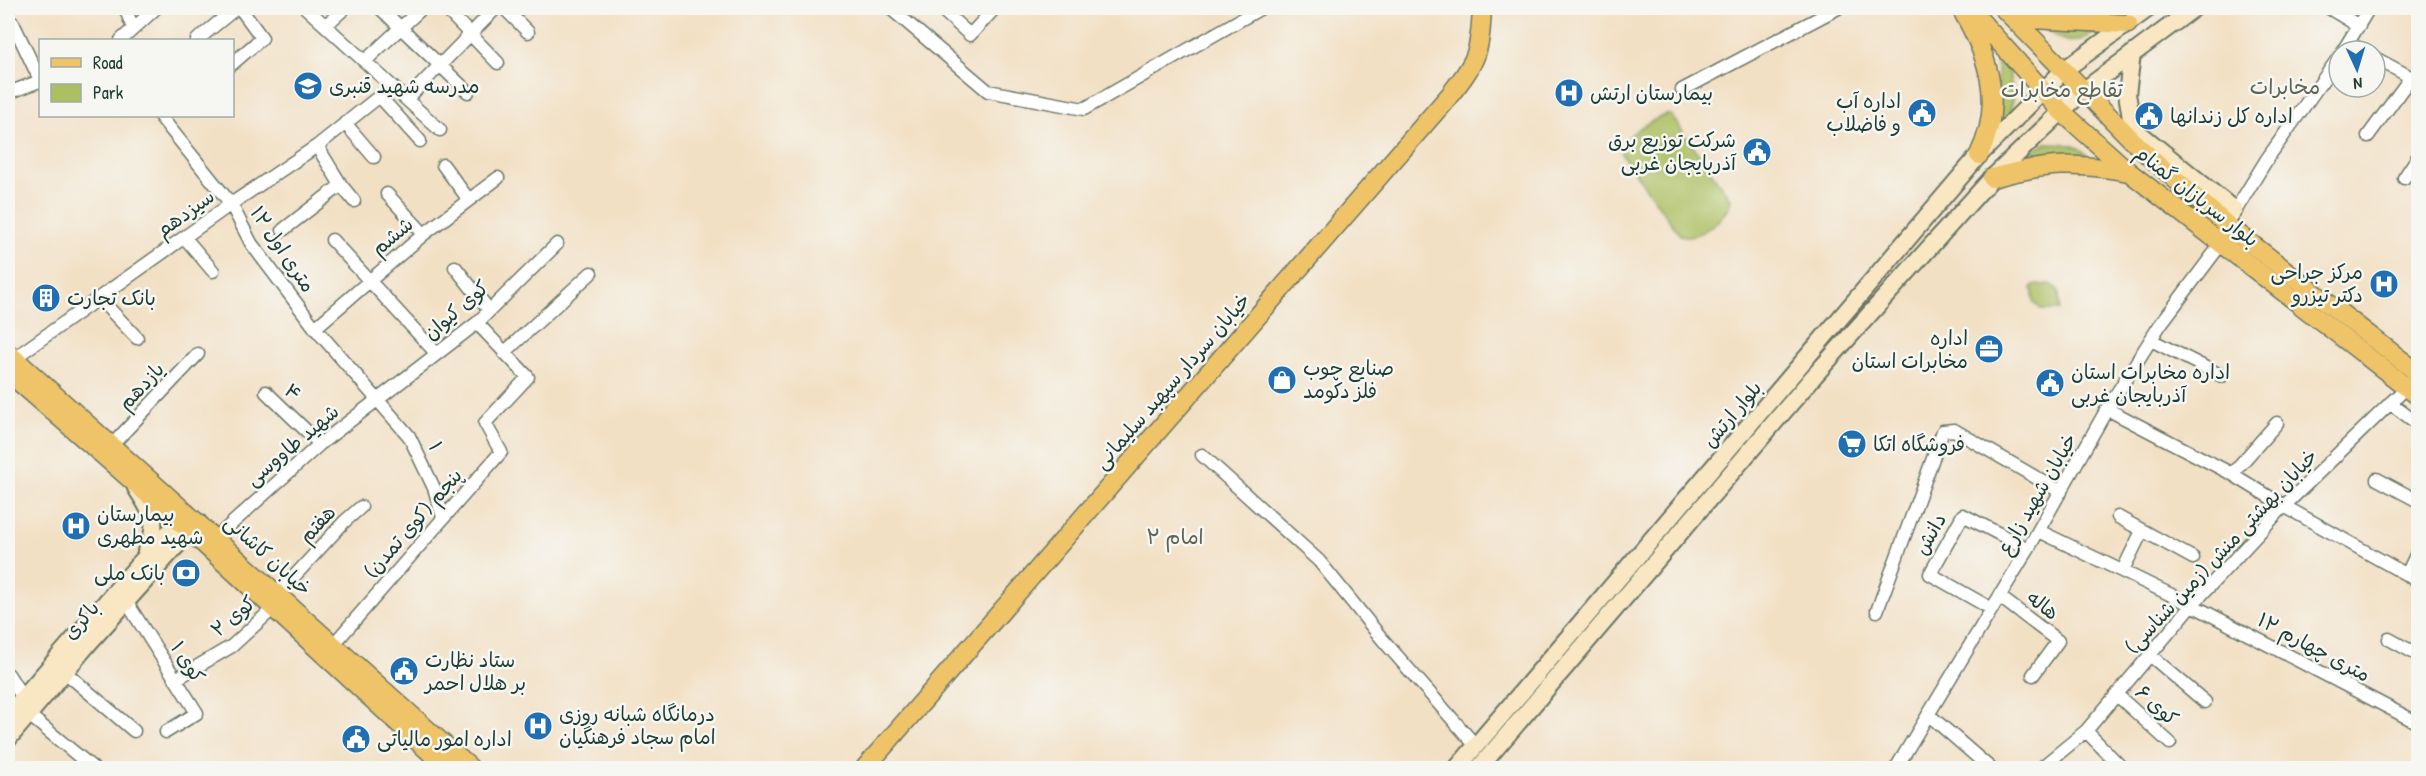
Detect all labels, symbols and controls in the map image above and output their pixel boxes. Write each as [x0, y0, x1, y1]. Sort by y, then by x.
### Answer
legend [39, 39, 234, 117]
north arrow [2327, 39, 2387, 99]
text: Road [93, 50, 123, 75]
school or university icon: مدرسه شهید قنبری [292, 70, 324, 102]
place label: مدرسه شهید قنبری [329, 72, 480, 99]
district label: مخابرات [2250, 72, 2320, 101]
text: N [2353, 73, 2363, 95]
district label: تقاطع مخابرات [2001, 75, 2124, 105]
hospital icon: بیمارستان ارتش [1553, 77, 1585, 109]
place label: بیمارستان ارتش [1590, 79, 1713, 106]
text: Park [93, 80, 124, 105]
place label: اداره آب و فاضلاب [1826, 87, 1901, 137]
public building icon: اداره آب و فاضلاب [1906, 97, 1938, 129]
public building icon: اداره کل زندانها [2133, 100, 2165, 132]
place label: اداره کل زندانها [2170, 102, 2293, 129]
place label: شرکت توزیع برق آذربایجان غربی [1608, 126, 1737, 176]
public building icon: شرکت توزیع برق آذربایجان غربی [1741, 136, 1773, 168]
street label: بلوار سربازان گمنام [2128, 139, 2265, 255]
street label: سیزدهم [150, 182, 221, 245]
street label: ۱۲ متری اول [245, 200, 322, 297]
street label: ششم [365, 210, 420, 263]
place label: مرکز جراحی دکتر تیزرو [2270, 258, 2363, 308]
hospital icon: مرکز جراحی دکتر تیزرو [2368, 268, 2400, 300]
street label: کوی کیوان [417, 274, 494, 346]
building icon: بانک تجارت [30, 282, 62, 314]
place label: بانک تجارت [67, 284, 156, 311]
street label: خیابان سردار سپهبد سلیمانی [1087, 287, 1256, 475]
place label: اداره مخابرات استان [1852, 324, 1968, 374]
office icon: اداره مخابرات استان [1973, 333, 2005, 365]
place label: صنایع چوب فلز دکومد [1303, 354, 1394, 404]
street label: یازدهم [111, 356, 171, 417]
place label: اداره مخابرات استان آذربایجان غربی [2071, 358, 2230, 408]
shop icon: صنایع چوب فلز دکومد [1266, 364, 1298, 396]
public building icon: اداره مخابرات استان آذربایجان غربی [2034, 367, 2066, 399]
street label: بلوار ارتش [1696, 375, 1767, 453]
street label: ۴ [279, 377, 308, 407]
street label: شهید طاووسی [239, 398, 344, 492]
supermarket icon: فروشگاه اتکا [1836, 428, 1868, 460]
street label: خیابان شهید زارع [1991, 428, 2083, 560]
place label: فروشگاه اتکا [1873, 430, 1965, 457]
street label: ۱ [423, 437, 450, 455]
street label: خیابان بهشتی منش (زمین شناسی) [2118, 442, 2323, 659]
street label: پنجم (کوی تمدن) [357, 462, 469, 585]
street label: هفتم [292, 499, 343, 550]
place label: بیمارستان شهید مطهری [97, 500, 203, 550]
street label: خیابان کاشانی [219, 508, 318, 601]
street label: دانش [1907, 508, 1952, 559]
hospital icon: بیمارستان شهید مطهری [60, 510, 92, 542]
district label: امام ۲ [1146, 522, 1204, 553]
bank icon: بانک ملی [170, 557, 202, 589]
place label: بانک ملی [94, 559, 165, 586]
street label: هاله [2022, 584, 2065, 626]
street label: کوی ۲ [204, 589, 261, 642]
street label: باکری [56, 594, 105, 645]
street label: ۱۲ متری چهارم [2252, 606, 2375, 689]
street label: کوی ۱ [165, 636, 212, 688]
place label: ستاد نظارت بر هلال احمر [423, 646, 526, 696]
public building icon: ستاد نظارت بر هلال احمر [388, 655, 420, 687]
street label: کوی ۶ [2130, 678, 2185, 731]
place label: درمانگاه شبانه روزی امام سجاد فرهنگیان [559, 700, 716, 752]
hospital icon: درمانگاه شبانه روزی امام سجاد فرهنگیان [522, 710, 554, 742]
public building icon: اداره امور مالیاتی [340, 723, 372, 755]
place label: اداره امور مالیاتی [377, 725, 512, 752]

